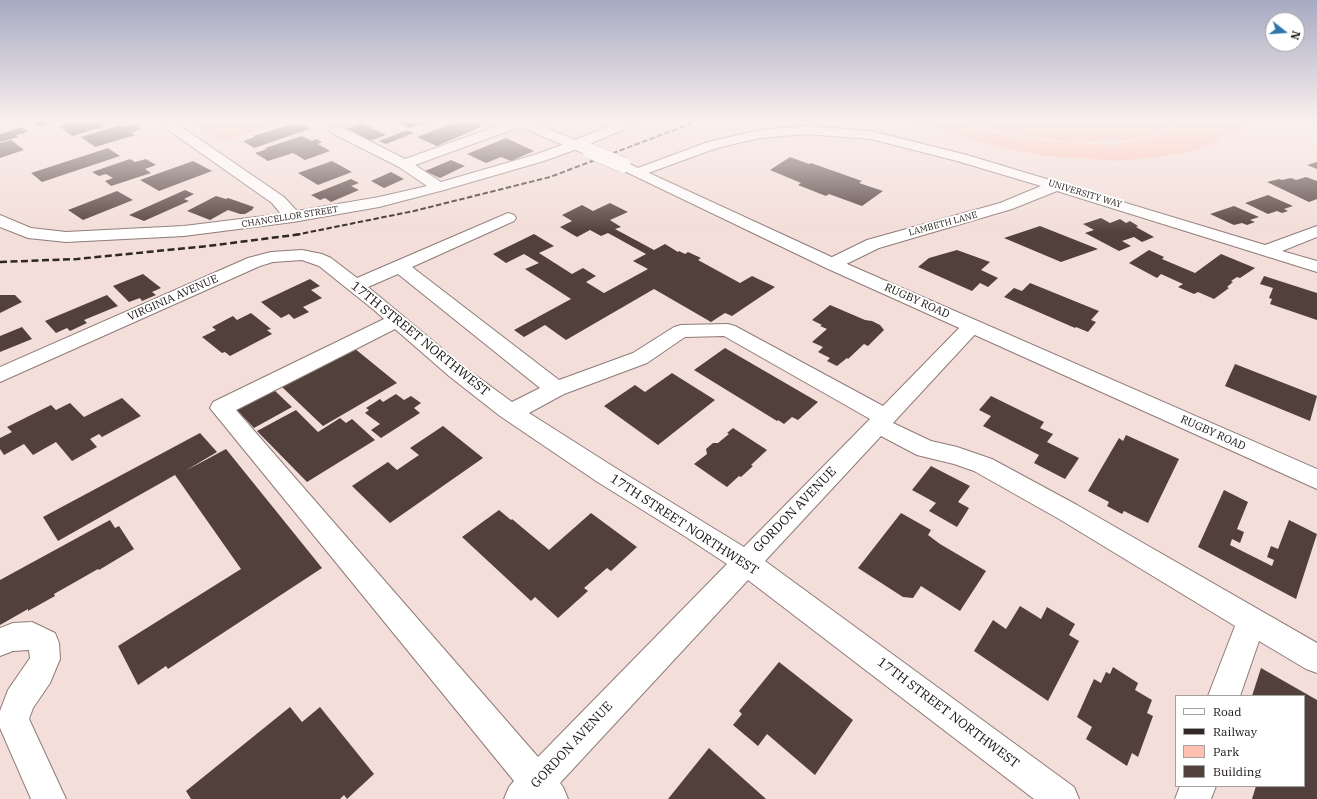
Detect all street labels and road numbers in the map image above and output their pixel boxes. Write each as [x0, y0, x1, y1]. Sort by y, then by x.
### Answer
street label: UNIVERSITY WAY [1047, 178, 1123, 210]
street label: CHANCELLOR STREET [241, 204, 339, 230]
street label: LAMBETH LANE [907, 210, 979, 238]
street label: VIRGINIA AVENUE [126, 272, 220, 324]
street label: 17TH STREET NORTHWEST [348, 278, 492, 400]
street label: RUGBY ROAD [882, 281, 952, 321]
street label: RUGBY ROAD [1178, 413, 1248, 453]
street label: GORDON AVENUE [750, 464, 840, 556]
street label: 17TH STREET NORTHWEST [607, 471, 761, 579]
street label: 17TH STREET NORTHWEST [874, 655, 1022, 771]
street label: GORDON AVENUE [528, 698, 616, 792]

